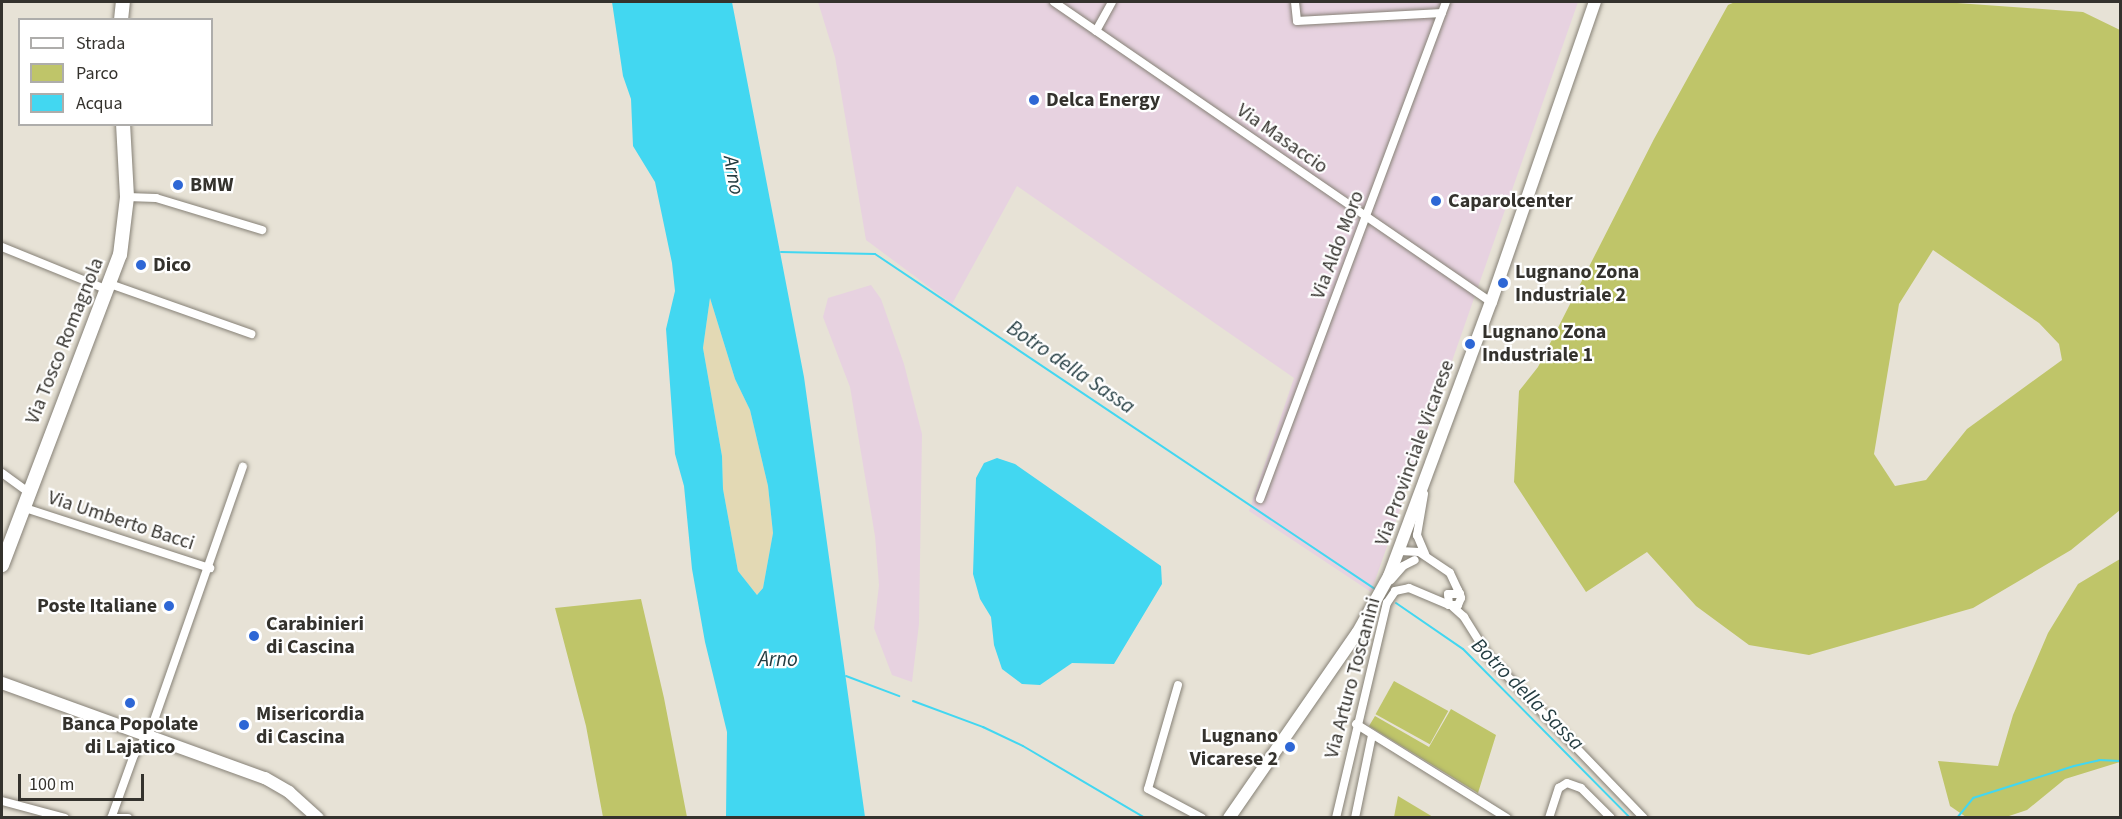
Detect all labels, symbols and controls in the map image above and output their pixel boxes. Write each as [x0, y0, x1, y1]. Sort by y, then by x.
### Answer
legend [18, 18, 213, 126]
text: Strada [76, 31, 125, 56]
text: Parco [76, 61, 118, 86]
place label: Delca Energy [1046, 88, 1160, 112]
text: Acqua [76, 91, 122, 116]
marker: Delca Energy [1027, 93, 1041, 107]
street label: Via Masaccio [1232, 99, 1332, 179]
water label: Arno [718, 153, 750, 197]
place label: BMW [190, 173, 234, 197]
marker: BMW [171, 178, 185, 192]
street label: Via Aldo Moro [1306, 187, 1370, 303]
place label: Caparolcenter [1448, 189, 1573, 213]
marker: Caparolcenter [1429, 194, 1443, 208]
place label: Dico [153, 253, 191, 277]
street label: Via Tosco Romagnola [21, 254, 109, 428]
marker: Dico [134, 258, 148, 272]
place label: Lugnano Zona Industriale 2 [1515, 260, 1639, 307]
marker: Lugnano Zona Industriale 2 [1496, 276, 1510, 290]
water label: Botro della Sassa [1002, 315, 1140, 419]
place label: Lugnano Zona Industriale 1 [1482, 320, 1606, 367]
marker: Lugnano Zona Industriale 1 [1463, 337, 1477, 351]
street label: Via Provinciale Vicarese [1370, 357, 1460, 549]
street label: Via Umberto Bacci [45, 486, 197, 556]
place label: Poste Italiane [37, 594, 157, 618]
street label: Via Arturo Toscanini [1320, 595, 1386, 761]
marker: Poste Italiane [162, 599, 176, 613]
place label: Carabinieri di Cascina [266, 612, 364, 659]
marker: Carabinieri di Cascina [247, 629, 261, 643]
water label: Botro della Sassa [1467, 633, 1589, 755]
water label: Arno [758, 646, 798, 672]
marker: Banca Popolate di Lajatico [123, 696, 137, 710]
place label: Misericordia di Cascina [256, 702, 365, 749]
place label: Banca Popolate di Lajatico [62, 712, 198, 759]
marker: Misericordia di Cascina [237, 718, 251, 732]
place label: Lugnano Vicarese 2 [1190, 724, 1278, 771]
marker: Lugnano Vicarese 2 [1283, 740, 1297, 754]
scale bar [21, 762, 147, 800]
text: 100 m [29, 772, 74, 797]

